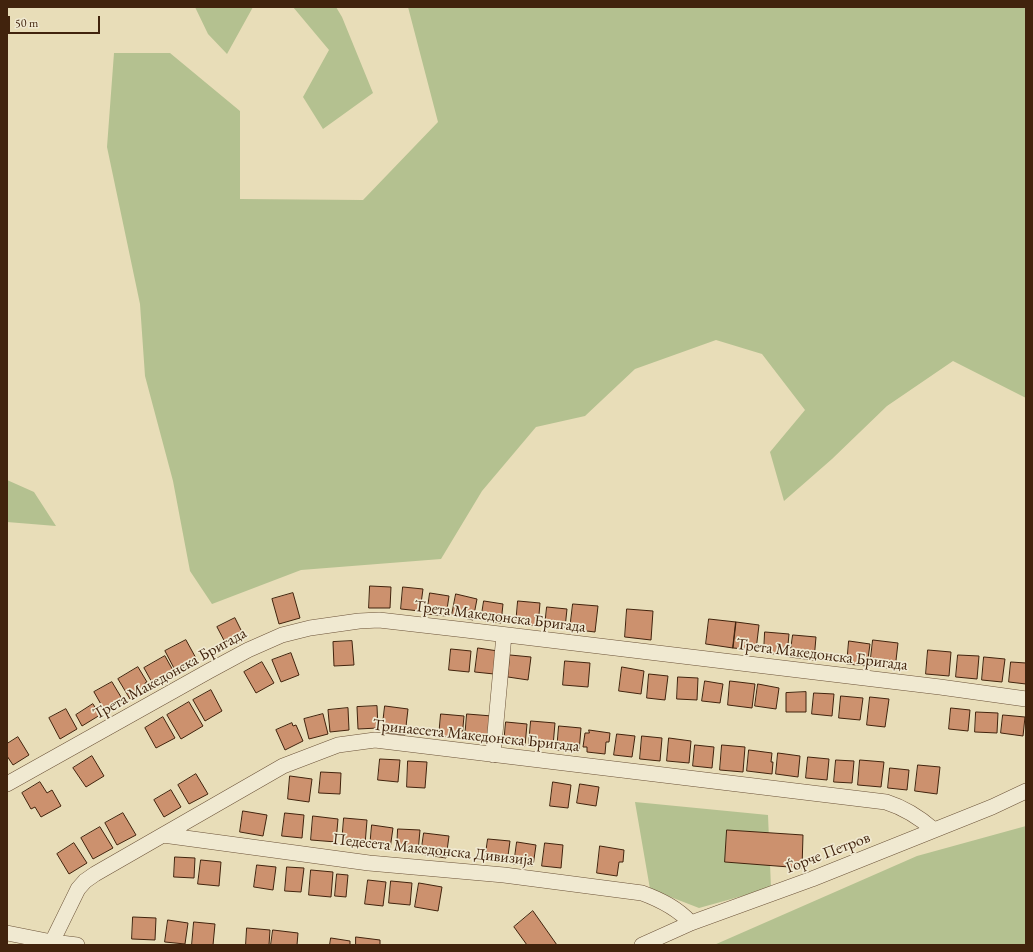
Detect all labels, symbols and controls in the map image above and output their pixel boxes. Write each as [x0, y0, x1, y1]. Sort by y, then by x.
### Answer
scale bar [10, 8, 102, 34]
text: 50 m [15, 15, 38, 31]
street label: Трета Македонска Бригада [413, 597, 587, 637]
street label: Трета Македонска Бригада [90, 624, 250, 724]
street label: Трета Македонска Бригада [735, 635, 909, 675]
street label: Тринаесета Македонска Бригада [372, 716, 580, 756]
street label: Ѓорче Петров [783, 828, 873, 878]
street label: Педесета Македонска Дивизија [332, 830, 534, 870]

